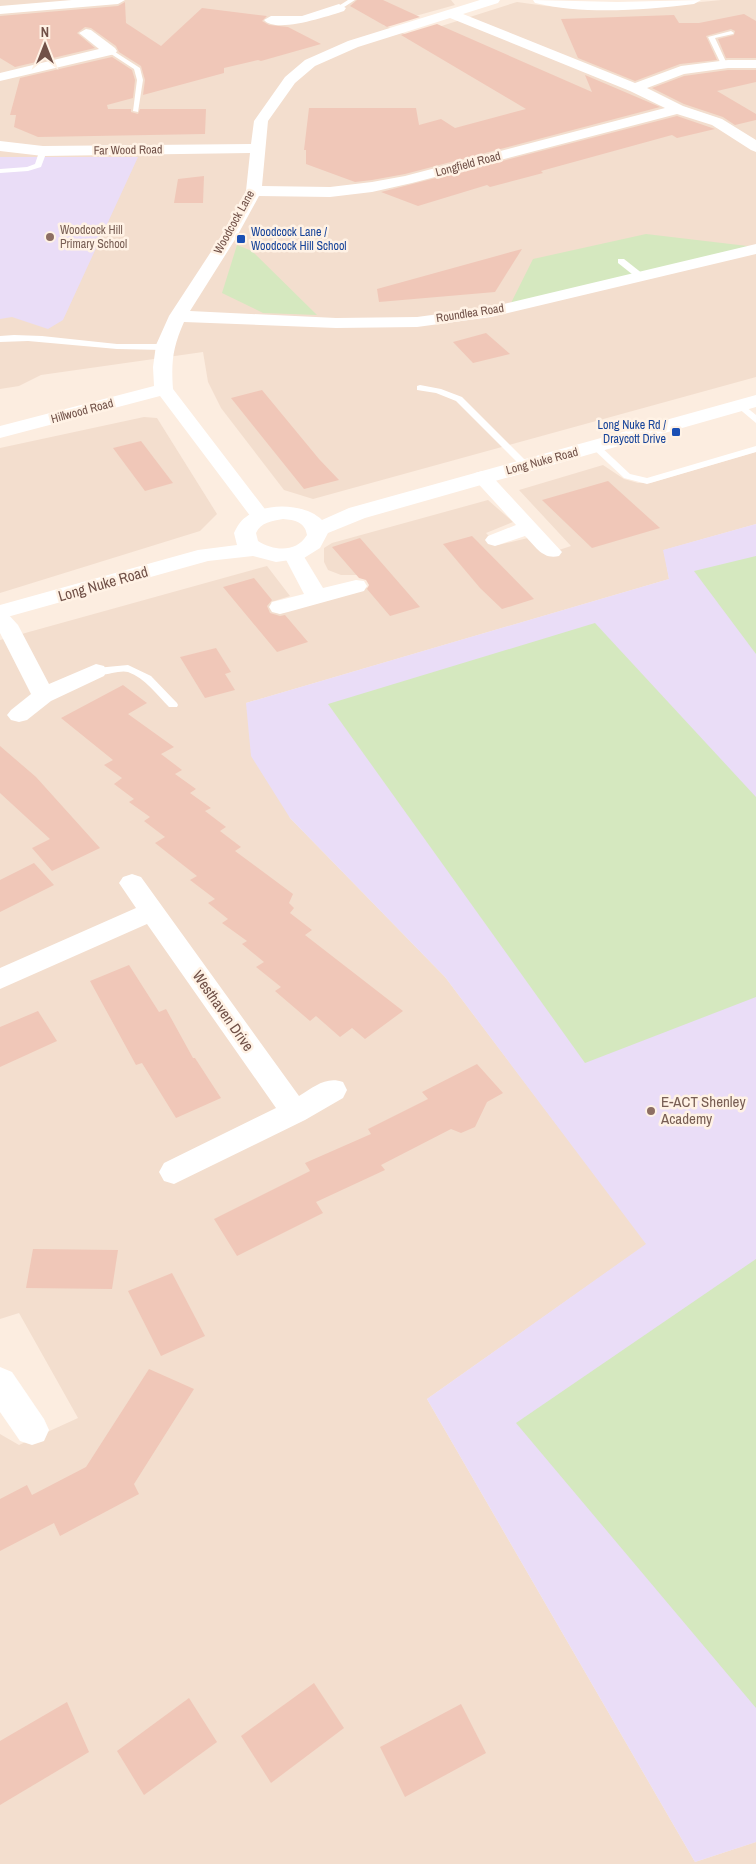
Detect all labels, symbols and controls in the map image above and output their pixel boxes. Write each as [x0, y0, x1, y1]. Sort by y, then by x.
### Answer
north arrow [20, 20, 70, 70]
text: N [41, 23, 49, 41]
street label: Far Wood Road [93, 141, 163, 159]
street label: Longfield Road [434, 148, 502, 180]
street label: Woodcock Lane [210, 187, 258, 257]
place label: Woodcock Hill Primary School [60, 222, 127, 252]
place label: Woodcock Lane / Woodcock Hill School [251, 224, 347, 254]
marker: Woodcock Hill Primary School [44, 231, 56, 243]
marker: Woodcock Lane / Woodcock Hill School [235, 233, 247, 245]
street label: Roundlea Road [435, 300, 505, 326]
street label: Hillwood Road [49, 395, 115, 427]
place label: Long Nuke Rd / Draycott Drive [598, 417, 666, 447]
marker: Long Nuke Rd / Draycott Drive [670, 426, 682, 438]
street label: Long Nuke Road [504, 444, 580, 478]
street label: Long Nuke Road [56, 561, 150, 606]
street label: Westhaven Drive [188, 966, 259, 1055]
place label: E-ACT Shenley Academy [660, 1091, 746, 1129]
marker: E-ACT Shenley Academy [645, 1105, 657, 1117]

